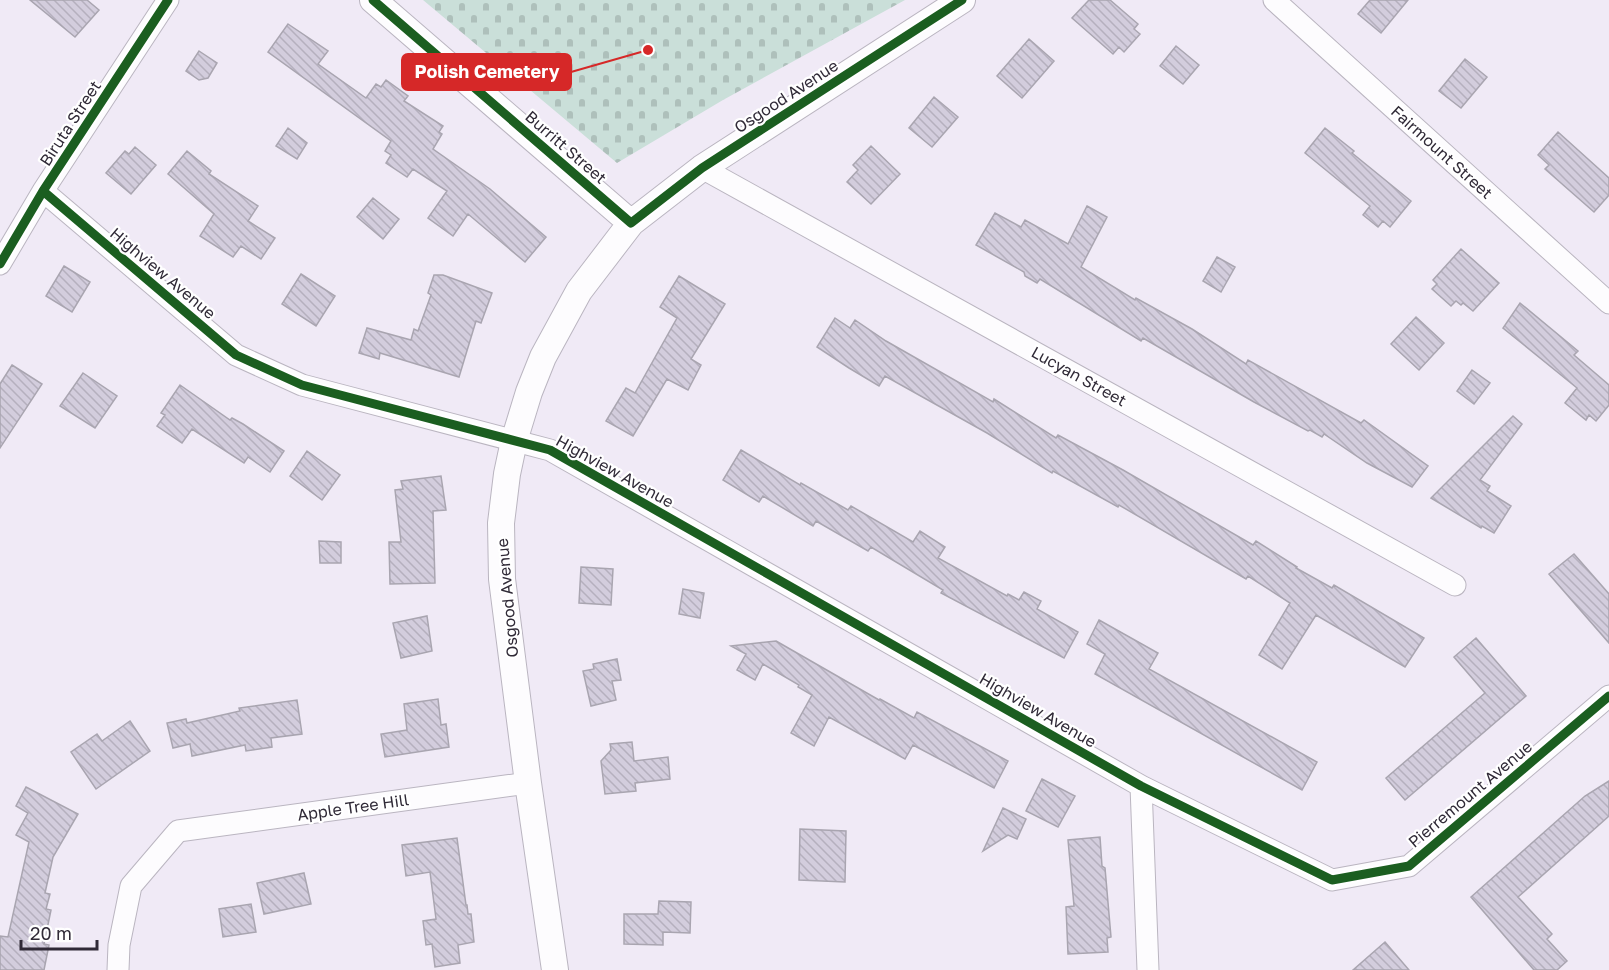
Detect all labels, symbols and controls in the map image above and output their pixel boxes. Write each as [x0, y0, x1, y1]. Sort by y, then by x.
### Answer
callout: Polish Cemetery [402, 54, 571, 90]
street label: Osgood Avenue [730, 55, 842, 137]
text: Polish Cemetery [415, 60, 560, 82]
street label: Biruta Street [35, 77, 105, 169]
street label: Fairmount Street [1387, 101, 1497, 203]
street label: Burritt Street [521, 106, 611, 188]
street label: Highview Avenue [106, 223, 220, 323]
street label: Lucyan Street [1028, 342, 1130, 410]
street label: Highview Avenue [553, 430, 677, 512]
street label: Osgood Avenue [492, 538, 522, 658]
street label: Highview Avenue [976, 668, 1100, 752]
street label: Pierremount Avenue [1404, 736, 1536, 852]
street label: Apple Tree Hill [296, 789, 410, 825]
scale bar [21, 913, 98, 951]
text: 20 m [30, 922, 72, 944]

